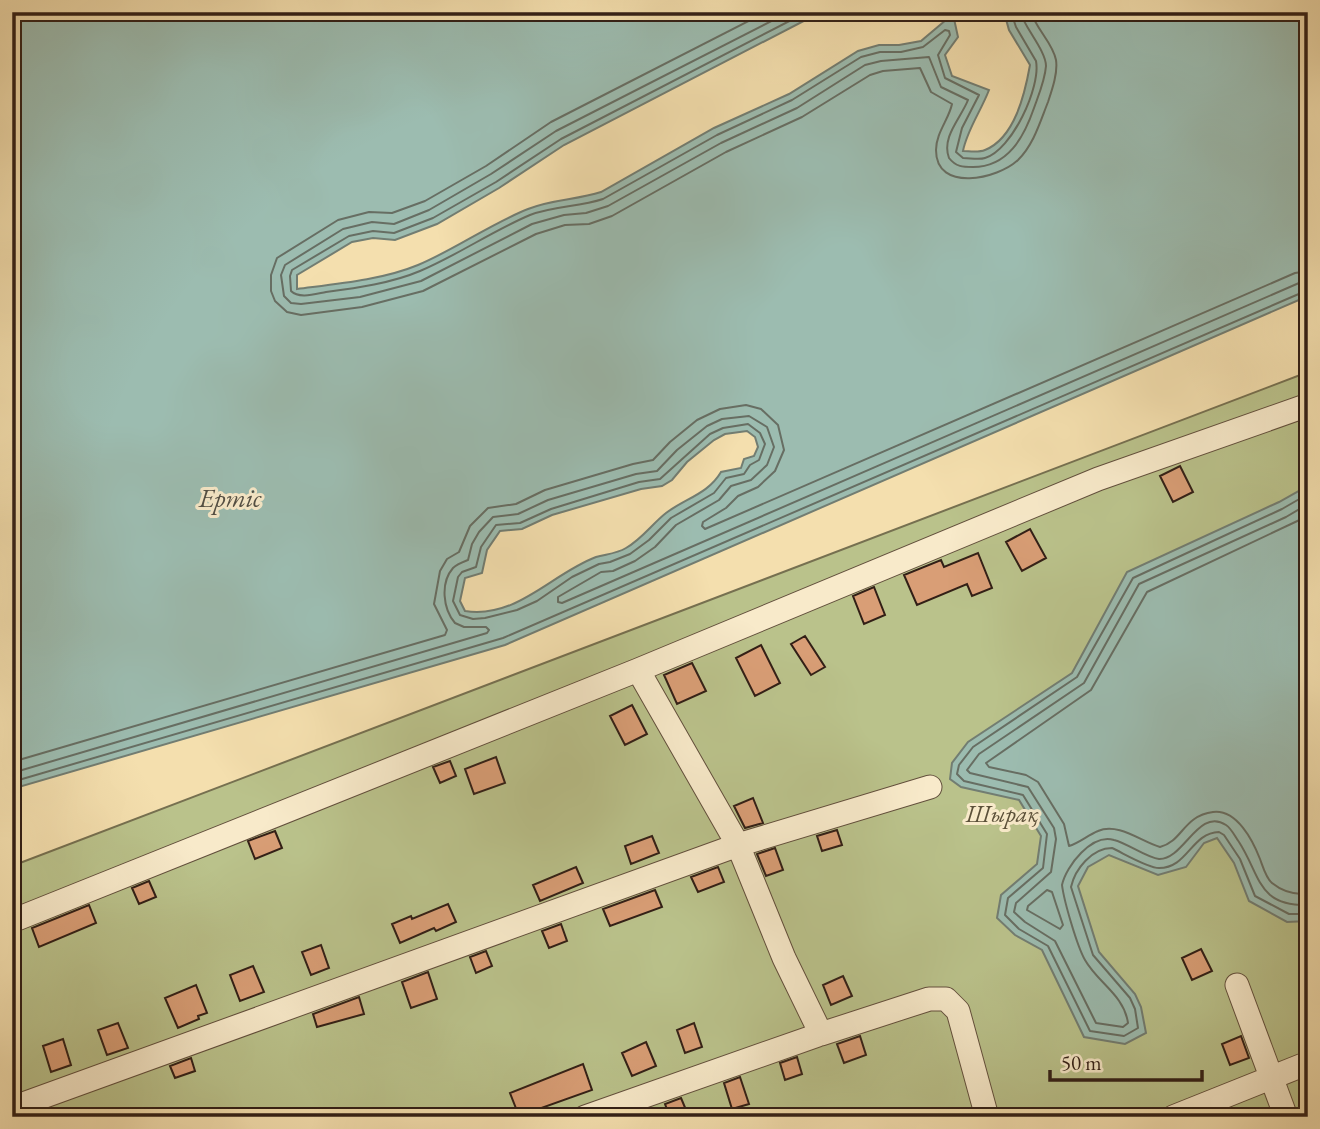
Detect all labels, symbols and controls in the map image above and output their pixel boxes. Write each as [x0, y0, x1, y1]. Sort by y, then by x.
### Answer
water label: Ертіс [198, 481, 262, 515]
park label: Шырақ [965, 798, 1039, 829]
scale bar [1050, 1038, 1203, 1082]
text: 50 m [1061, 1049, 1102, 1076]

